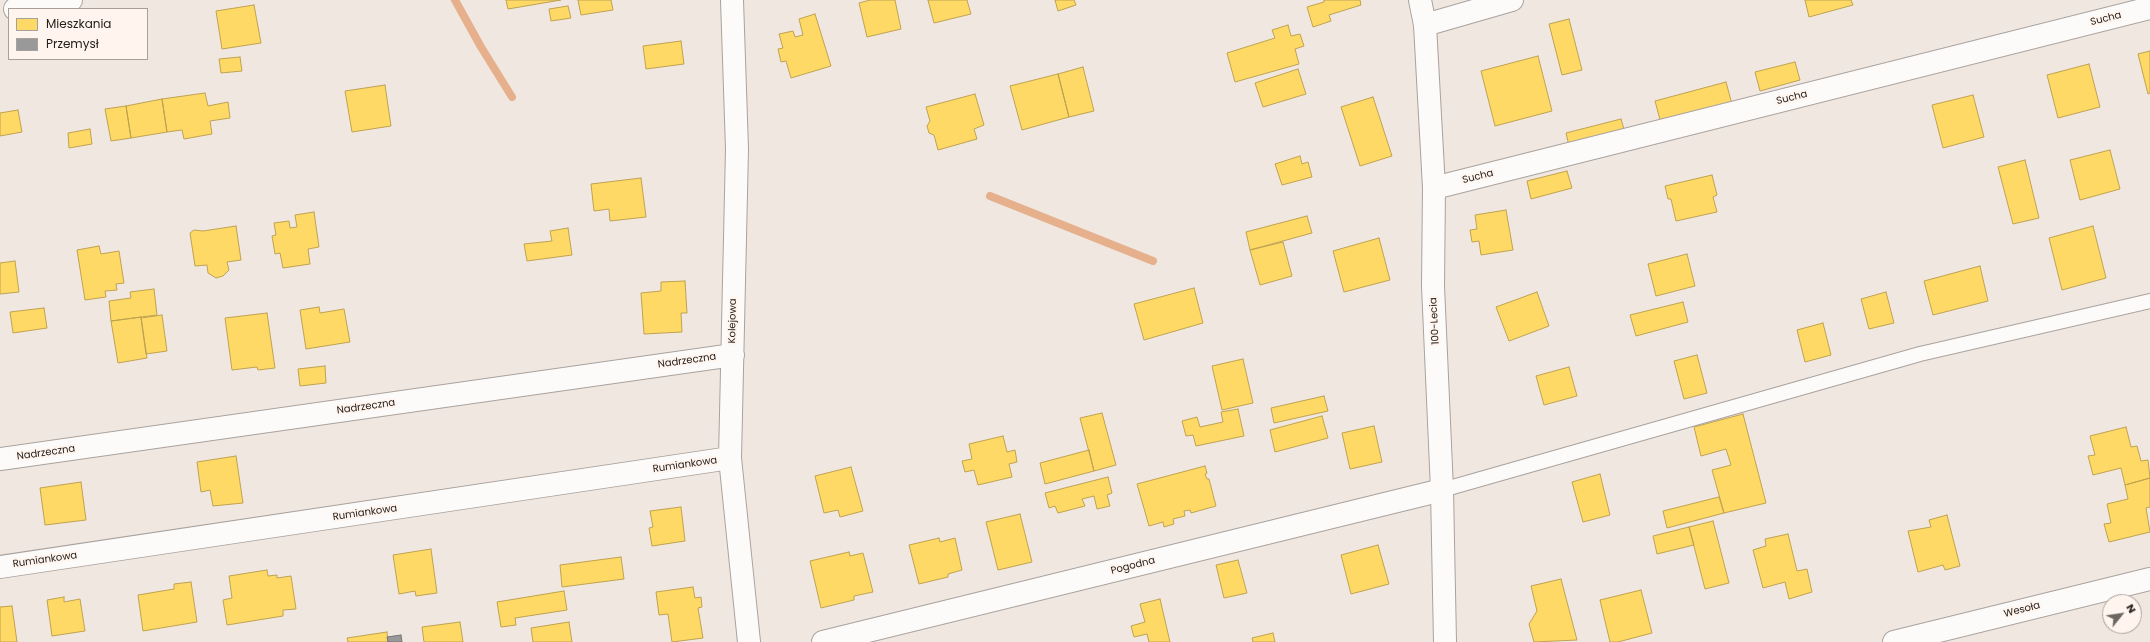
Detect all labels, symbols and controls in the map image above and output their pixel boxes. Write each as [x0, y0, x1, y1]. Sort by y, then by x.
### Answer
legend [8, 8, 148, 60]
street label: Sucha [2089, 9, 2123, 29]
text: Mieszkania [46, 15, 112, 32]
text: Przemysł [46, 35, 99, 52]
street label: Sucha [1775, 88, 1809, 108]
street label: Sucha [1461, 167, 1495, 187]
street label: 100-Lecia [1428, 297, 1442, 345]
street label: Kolejowa [727, 298, 739, 344]
street label: Nadrzeczna [657, 351, 717, 371]
street label: Nadrzeczna [336, 397, 396, 417]
street label: Nadrzeczna [16, 443, 76, 463]
street label: Rumiankowa [652, 455, 718, 475]
street label: Rumiankowa [332, 503, 398, 523]
street label: Rumiankowa [12, 550, 78, 570]
street label: Pogodna [1110, 555, 1156, 577]
north arrow [2102, 594, 2142, 634]
street label: Wesoła [2003, 600, 2041, 620]
text: N [2123, 601, 2141, 616]

